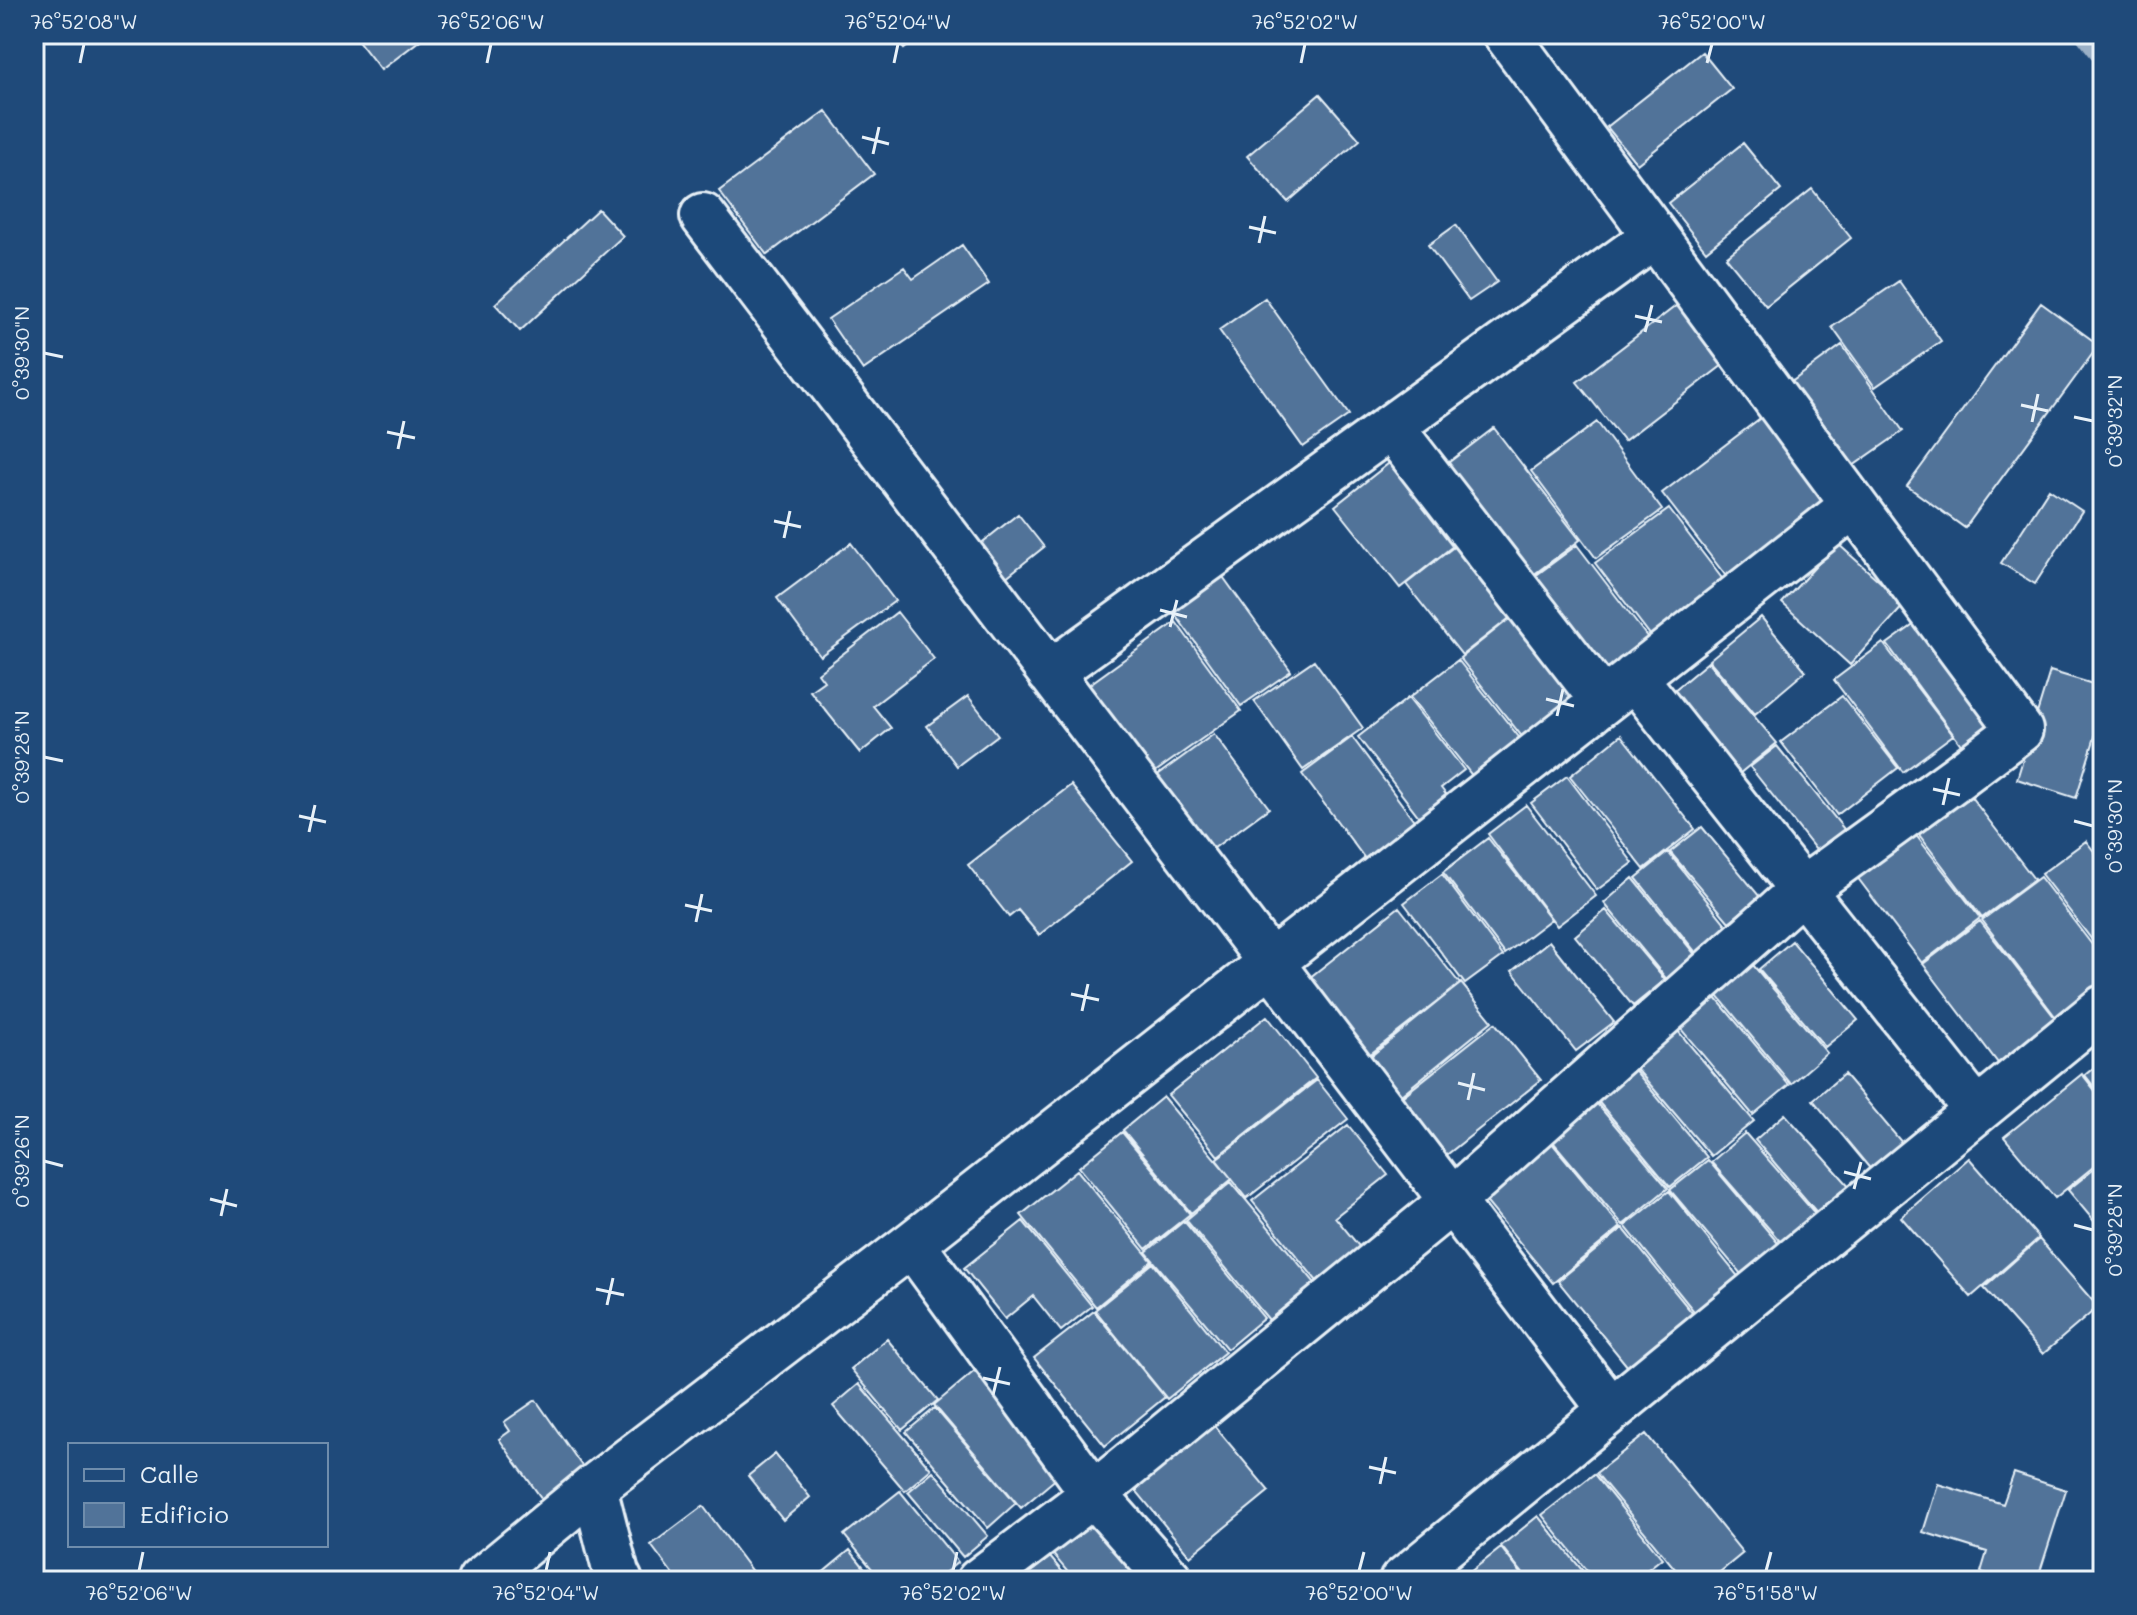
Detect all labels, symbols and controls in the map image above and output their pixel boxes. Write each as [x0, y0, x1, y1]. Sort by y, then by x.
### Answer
text: 76°52'08"W [30, 8, 138, 34]
text: 76°52'06"W [437, 8, 545, 34]
text: 76°52'04"W [845, 8, 951, 34]
text: 76°52'02"W [1252, 8, 1358, 34]
text: 76°52'00"W [1658, 8, 1766, 34]
text: 0°39'30"N [8, 306, 34, 400]
text: 0°39'32"N [2101, 375, 2127, 467]
text: 0°39'28"N [8, 710, 34, 804]
text: 0°39'30"N [2101, 779, 2127, 873]
text: 0°39'26"N [8, 1114, 34, 1208]
text: 0°39'28"N [2101, 1183, 2127, 1277]
legend [68, 1443, 328, 1547]
text: Calle [140, 1458, 199, 1489]
text: Edificio [140, 1498, 229, 1529]
text: 76°52'06"W [85, 1579, 193, 1605]
text: 76°52'04"W [493, 1579, 599, 1605]
text: 76°52'02"W [900, 1579, 1006, 1605]
text: 76°52'00"W [1305, 1579, 1413, 1605]
text: 76°51'58"W [1714, 1579, 1818, 1605]

